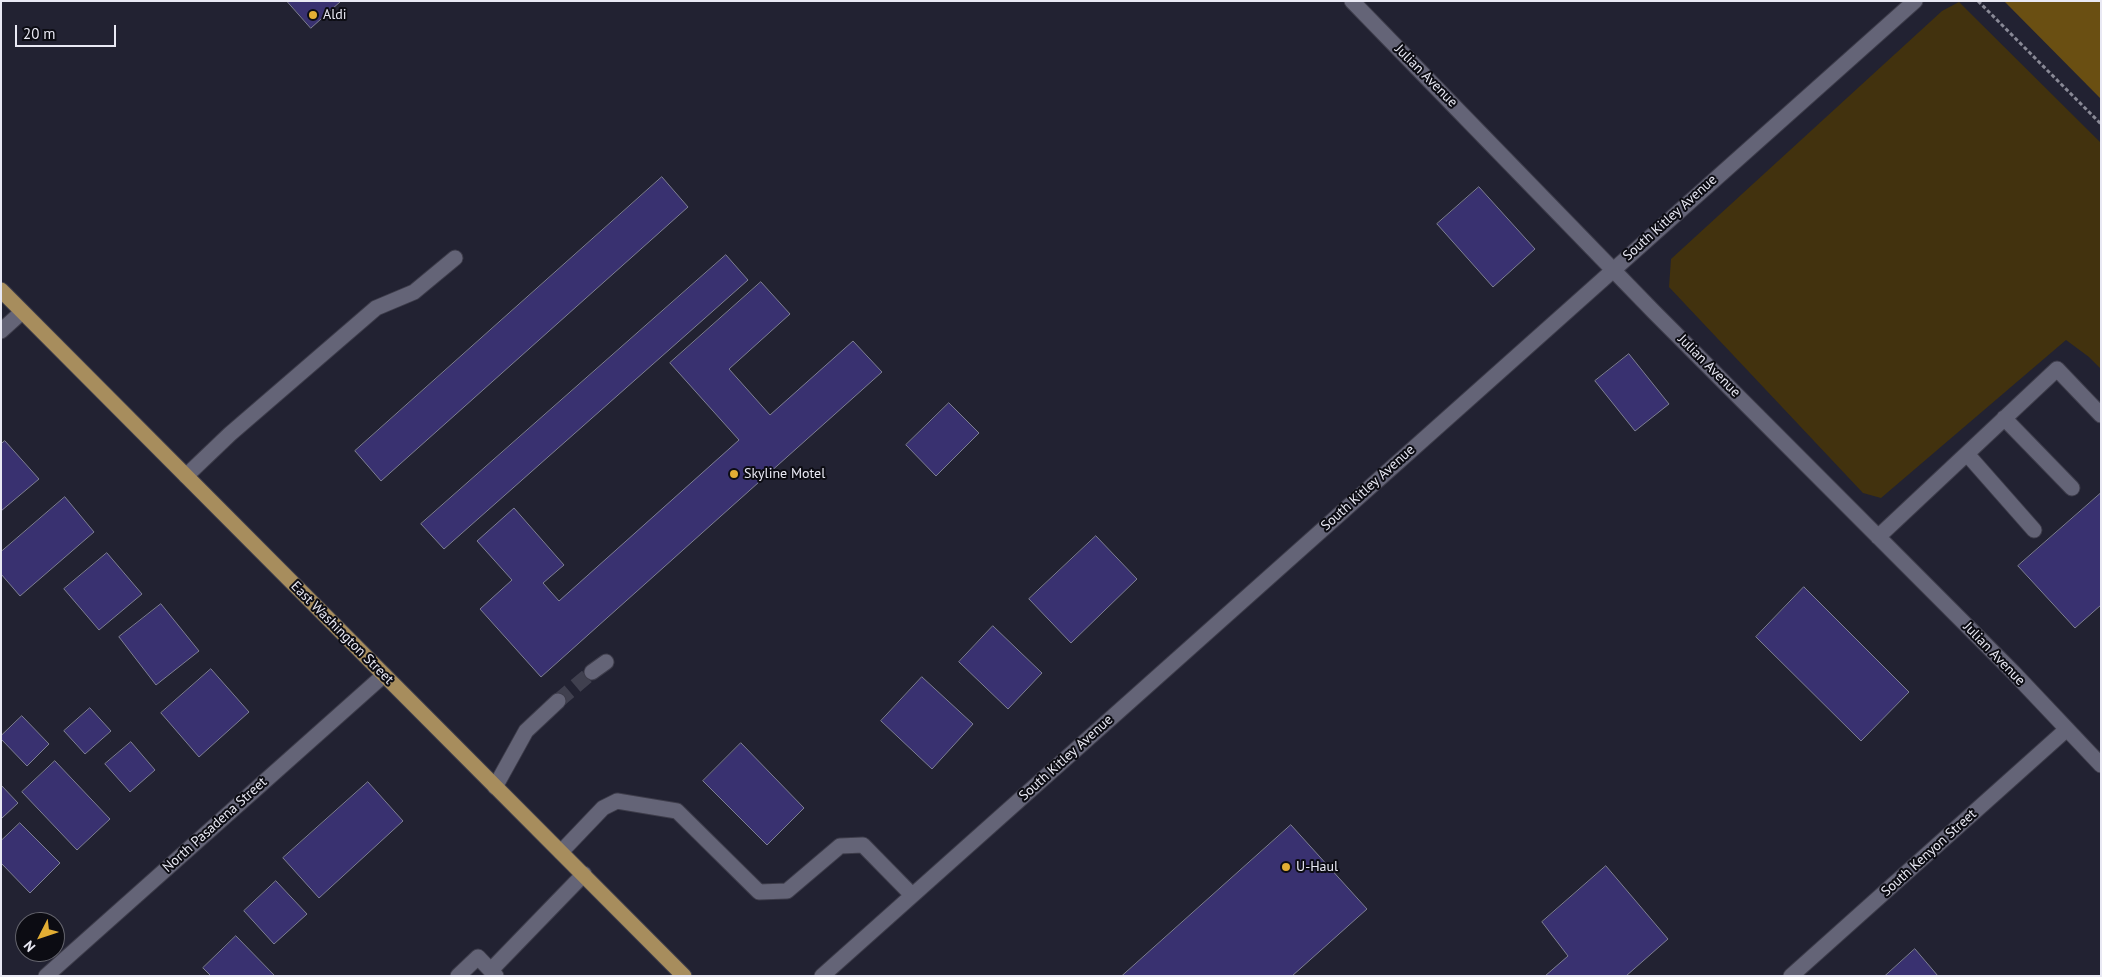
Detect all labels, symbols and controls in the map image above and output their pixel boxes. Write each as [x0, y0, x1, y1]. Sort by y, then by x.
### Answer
place label: Aldi [323, 7, 347, 23]
marker: Aldi [307, 9, 319, 21]
scale bar [18, 15, 119, 47]
text: 20 m [23, 24, 56, 43]
street label: Julian Avenue [1391, 41, 1461, 111]
street label: South Kitley Avenue [1620, 171, 1720, 265]
street label: Julian Avenue [1674, 331, 1744, 401]
street label: South Kitley Avenue [1318, 441, 1418, 535]
place label: Skyline Motel [744, 466, 825, 482]
marker: Skyline Motel [728, 468, 740, 480]
street label: East Washington Street [287, 578, 397, 688]
street label: Julian Avenue [1960, 619, 2028, 689]
street label: South Kitley Avenue [1016, 711, 1116, 805]
street label: North Pasadena Street [160, 774, 270, 876]
street label: South Kenyon Street [1878, 806, 1980, 900]
place label: U-Haul [1296, 859, 1338, 875]
marker: U-Haul [1280, 861, 1292, 873]
north arrow [15, 912, 65, 962]
text: N [20, 937, 39, 956]

